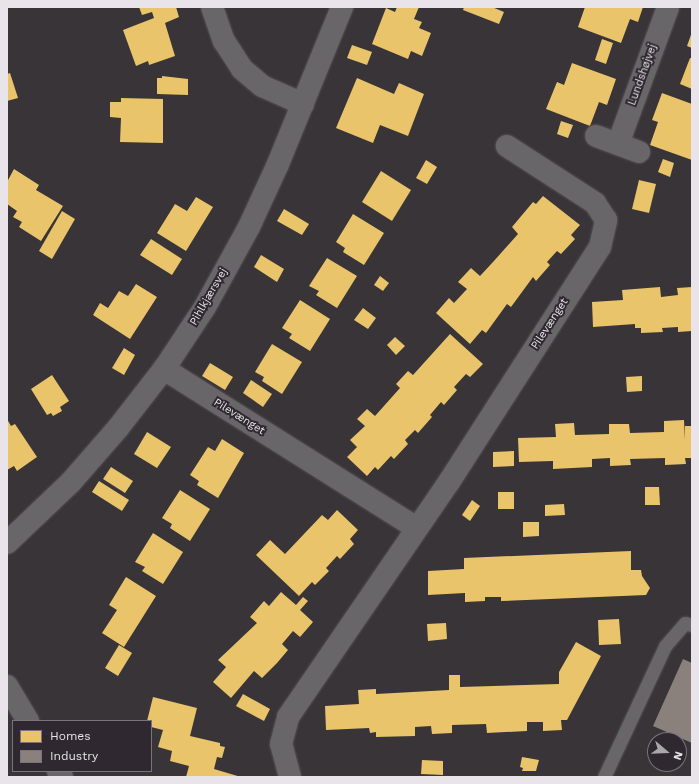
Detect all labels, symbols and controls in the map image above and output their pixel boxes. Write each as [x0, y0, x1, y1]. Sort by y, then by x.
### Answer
street label: Lundshøjvej [626, 43, 660, 107]
street label: Pihlkjærsvej [187, 266, 231, 328]
street label: Pilevænget [529, 296, 571, 352]
street label: Pilevænget [211, 396, 267, 438]
legend [12, 720, 152, 772]
text: Homes [50, 729, 91, 743]
north arrow [647, 732, 687, 772]
text: Industry [50, 749, 98, 763]
text: N [670, 750, 685, 762]

